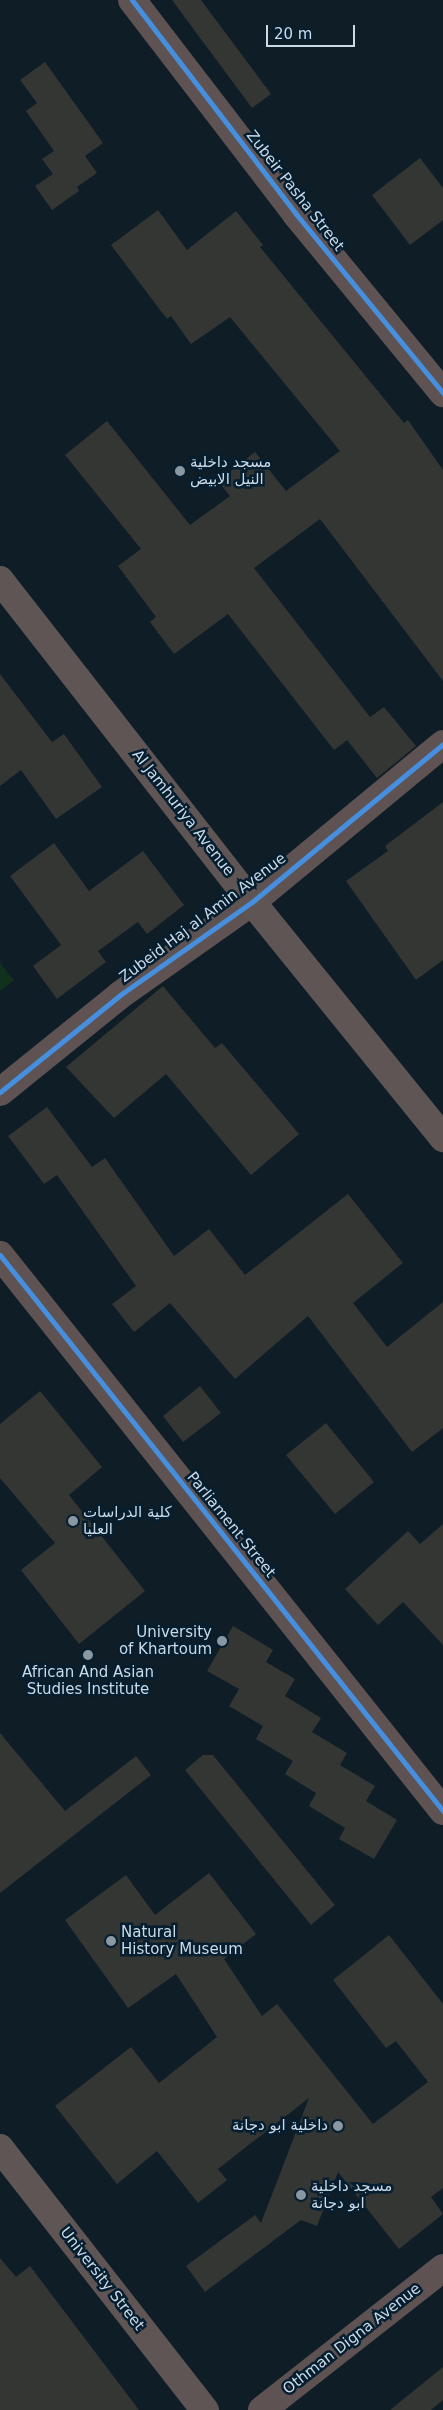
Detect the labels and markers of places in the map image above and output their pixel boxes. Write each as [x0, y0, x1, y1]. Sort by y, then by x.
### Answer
place label: مسجد داخلية النيل الابيض [190, 453, 271, 488]
marker: مسجد داخلية النيل الابيض [174, 465, 186, 477]
place label: كلية الدراسات العليا [83, 1503, 172, 1538]
marker: كلية الدراسات العليا [67, 1515, 79, 1527]
place label: University of Khartoum [119, 1623, 212, 1658]
marker: University of Khartoum [216, 1635, 228, 1647]
marker: African And Asian Studies Institute [82, 1649, 94, 1661]
place label: African And Asian Studies Institute [22, 1663, 154, 1698]
place label: Natural History Museum [121, 1923, 243, 1958]
marker: Natural History Museum [105, 1935, 117, 1947]
place label: داخلية ابو دجانة [232, 2117, 328, 2135]
marker: داخلية ابو دجانة [332, 2120, 344, 2132]
place label: مسجد داخلية ابو دجانة [311, 2177, 392, 2212]
marker: مسجد داخلية ابو دجانة [295, 2189, 307, 2201]

